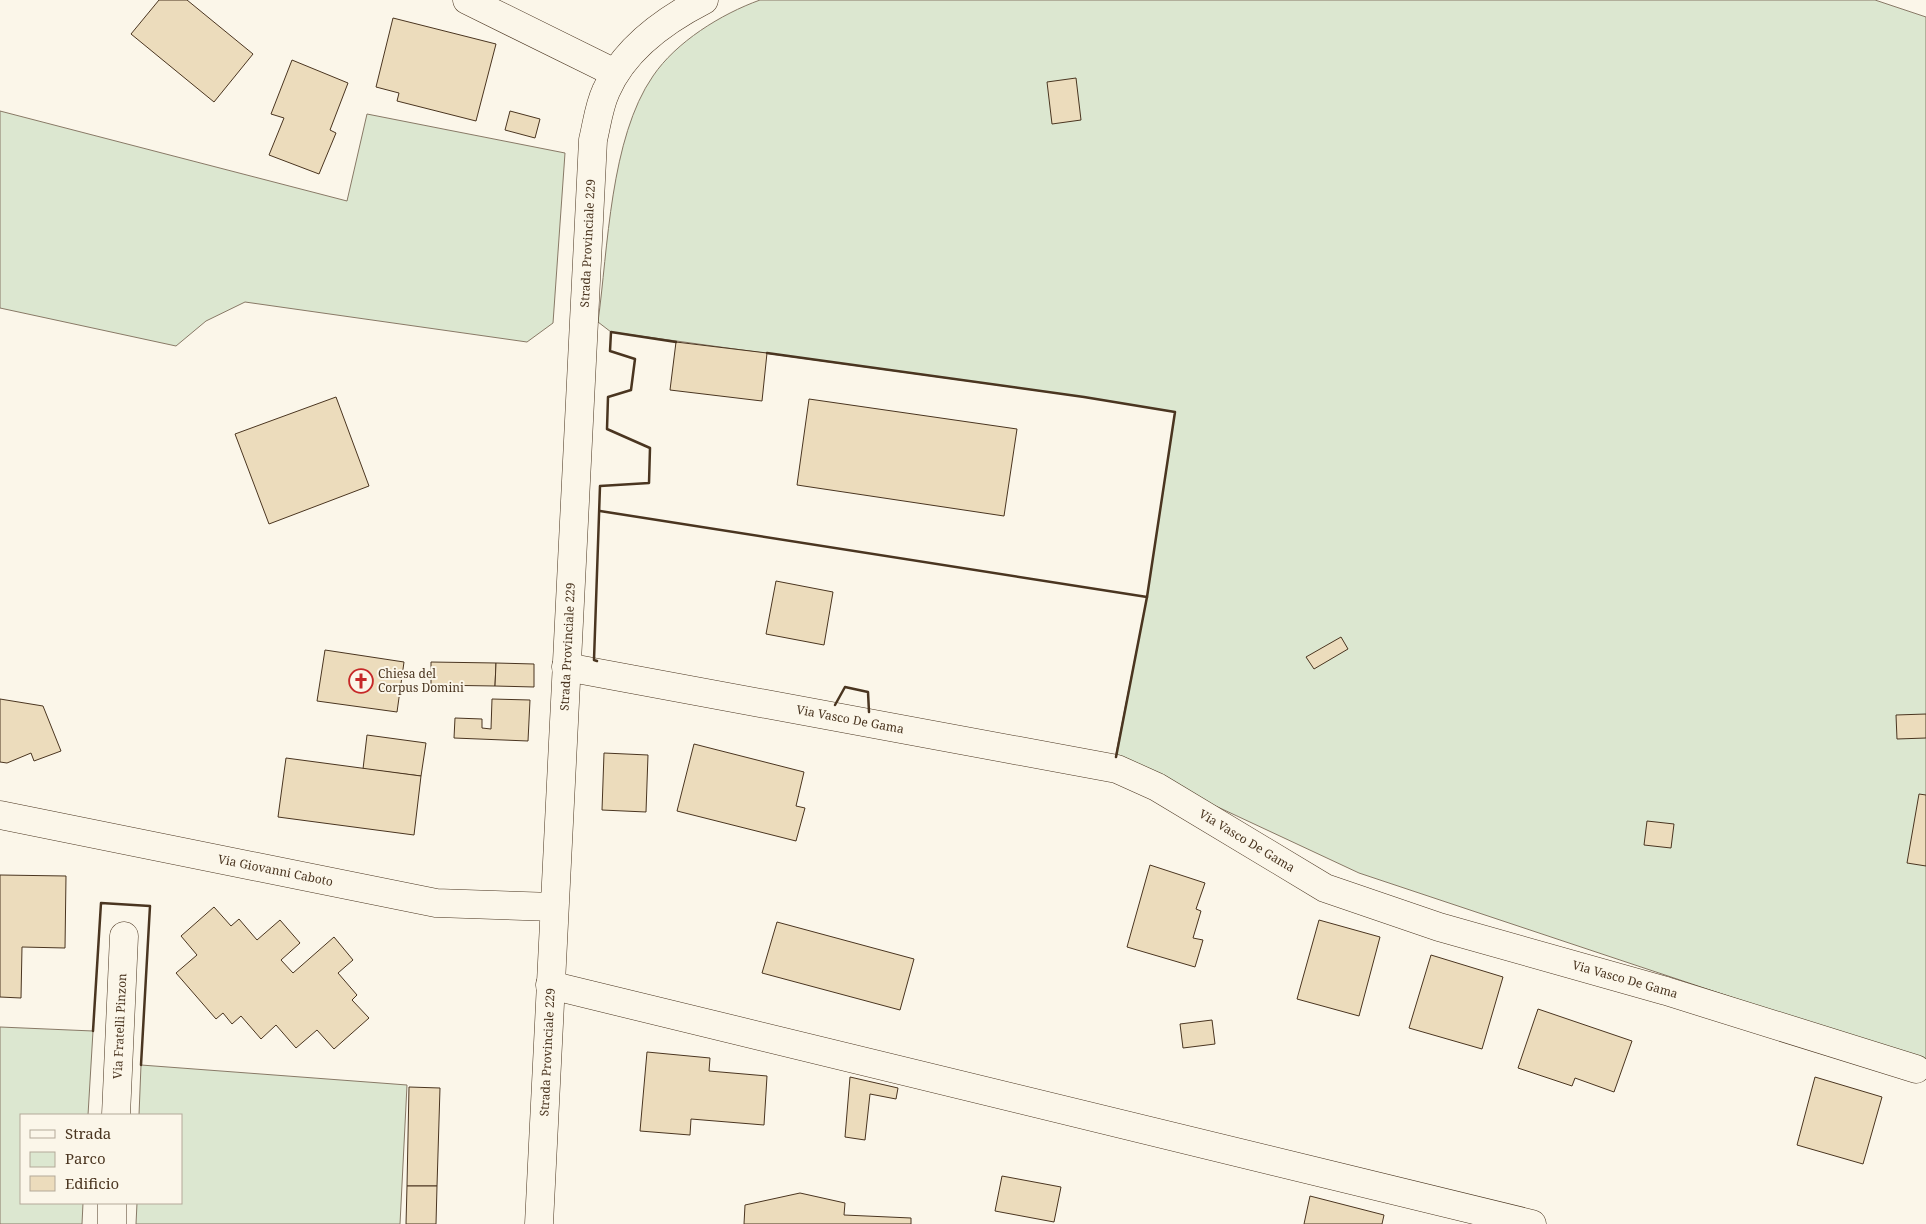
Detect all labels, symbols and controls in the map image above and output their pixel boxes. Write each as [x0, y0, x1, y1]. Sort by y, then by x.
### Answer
street label: Strada Provinciale 229 [576, 179, 599, 308]
street label: Strada Provinciale 229 [556, 582, 579, 711]
place label: Chiesa del Corpus Domini [378, 665, 464, 696]
church icon: Chiesa del Corpus Domini [348, 668, 374, 694]
street label: Via Vasco De Gama [795, 701, 906, 737]
street label: Via Vasco De Gama [1196, 805, 1298, 876]
street label: Via Giovanni Caboto [217, 850, 335, 890]
street label: Via Vasco De Gama [1570, 956, 1680, 1002]
street label: Via Fratelli Pinzon [109, 973, 130, 1079]
street label: Strada Provinciale 229 [535, 988, 559, 1117]
legend [20, 1114, 182, 1204]
text: Strada [65, 1123, 111, 1143]
text: Parco [65, 1148, 106, 1168]
text: Edificio [65, 1173, 119, 1193]

